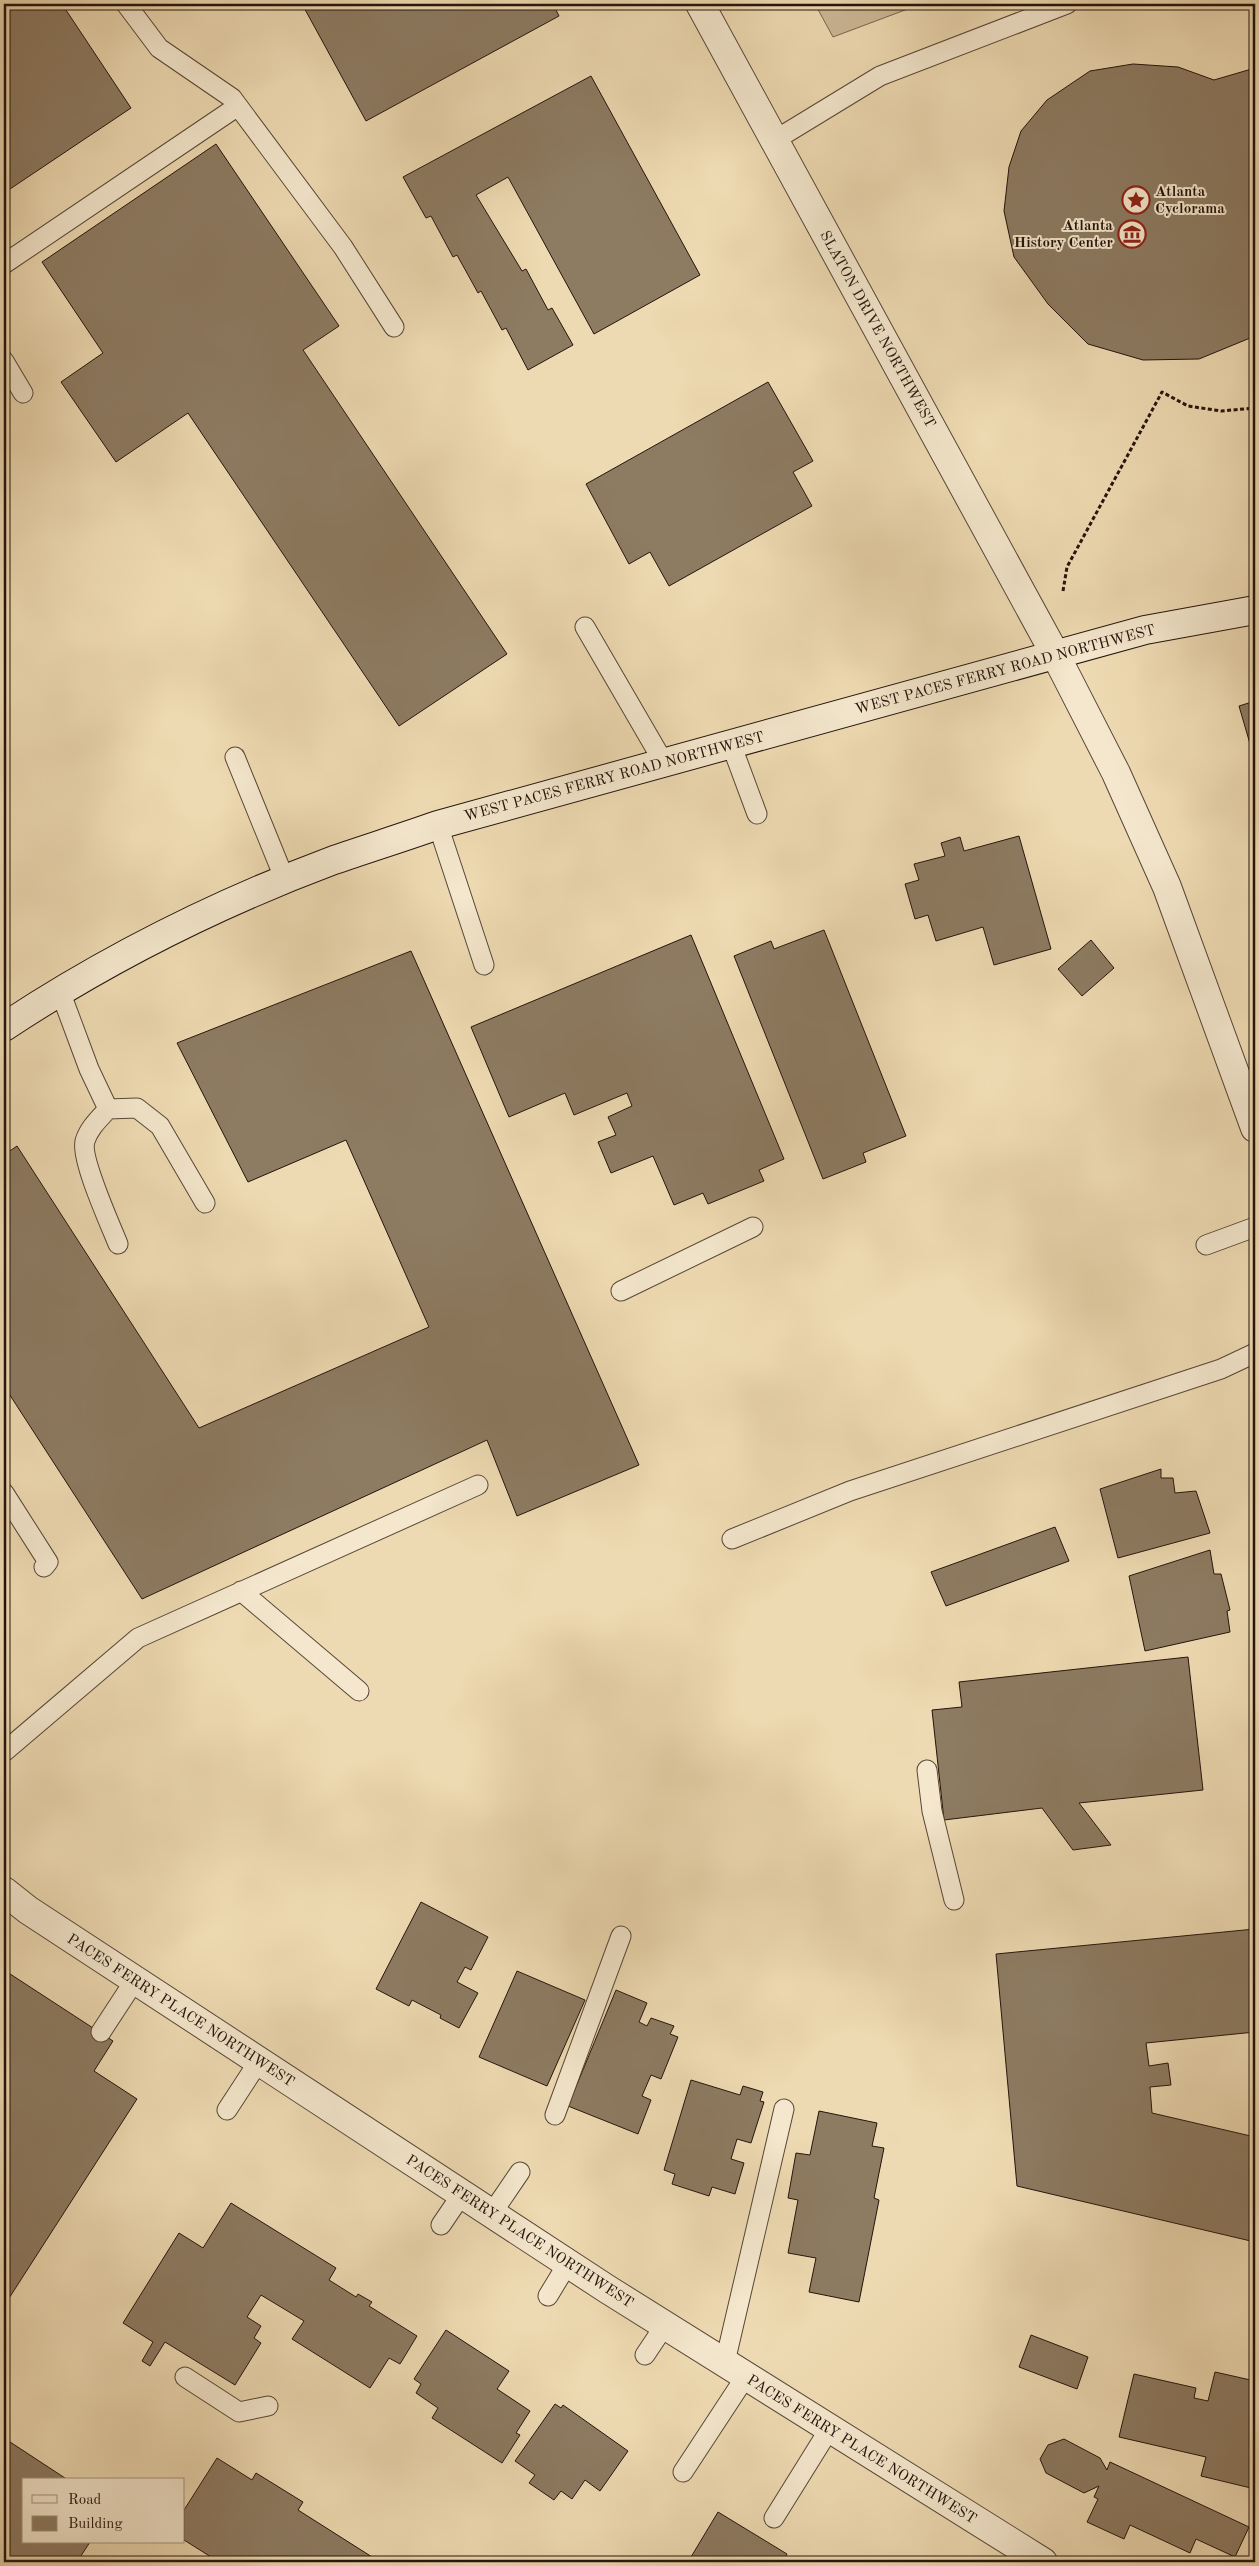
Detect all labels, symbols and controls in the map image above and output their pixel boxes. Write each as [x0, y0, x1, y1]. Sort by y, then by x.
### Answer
place icon: Atlanta Cyclorama [1121, 185, 1151, 215]
place label: Atlanta Cyclorama [1155, 185, 1225, 217]
place label: Atlanta History Center [1014, 219, 1113, 251]
museum icon: Atlanta History Center [1117, 219, 1147, 249]
street label: SLATON DRIVE NORTHWEST [816, 229, 937, 431]
street label: WEST PACES FERRY ROAD NORTHWEST [854, 623, 1157, 718]
street label: WEST PACES FERRY ROAD NORTHWEST [463, 730, 766, 825]
street label: PACES FERRY PLACE NORTHWEST [64, 1932, 296, 2090]
street label: PACES FERRY PLACE NORTHWEST [403, 2153, 635, 2311]
street label: PACES FERRY PLACE NORTHWEST [744, 2373, 979, 2528]
legend [22, 2478, 185, 2544]
text: Road [68, 2493, 102, 2508]
text: Building [68, 2517, 123, 2532]

